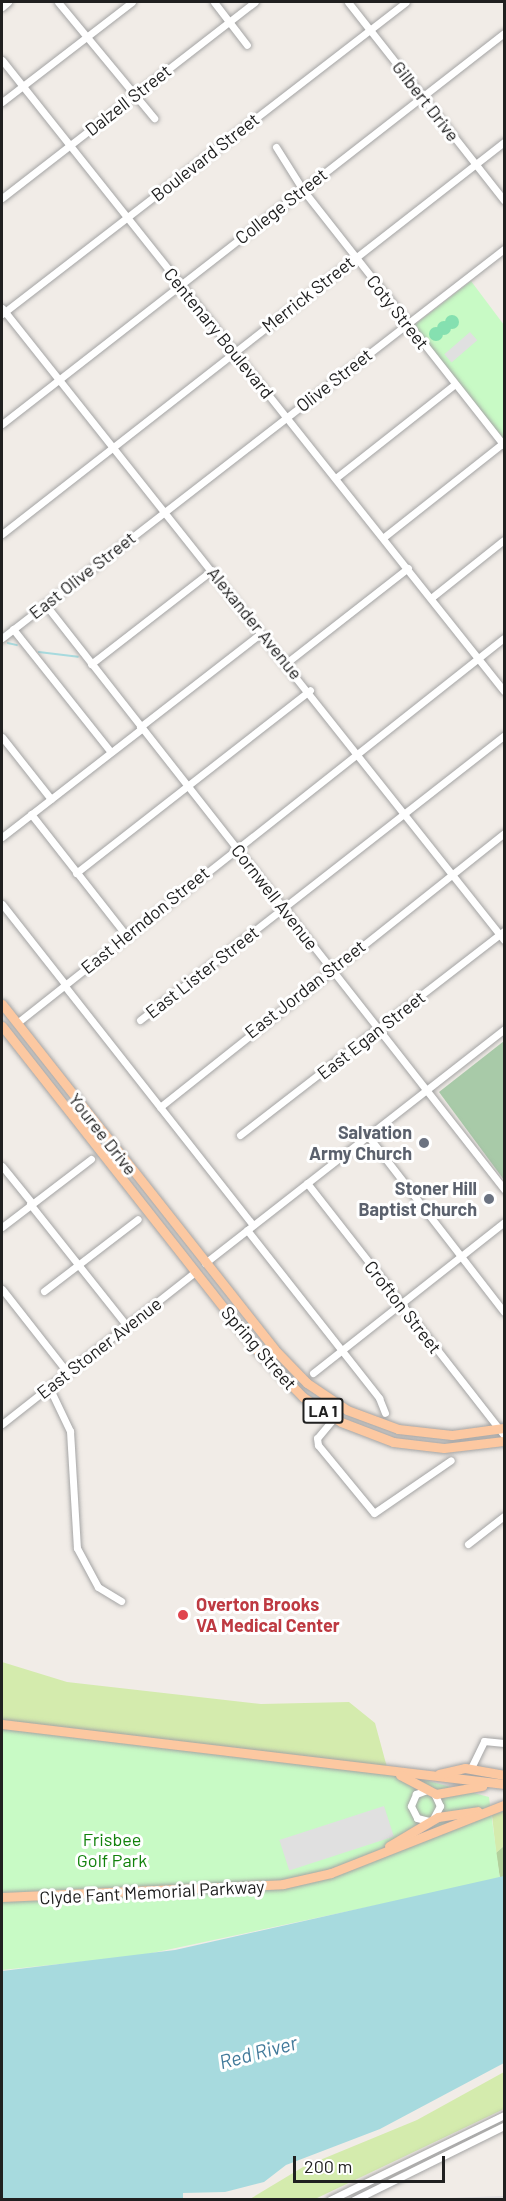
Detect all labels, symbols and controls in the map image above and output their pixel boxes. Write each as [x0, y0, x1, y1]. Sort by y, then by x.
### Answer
street label: Gilbert Drive [388, 56, 464, 146]
street label: Dalzell Street [81, 60, 175, 140]
street label: Boulevard Street [147, 108, 263, 206]
street label: College Street [231, 163, 331, 249]
street label: Merrick Street [258, 251, 358, 337]
street label: Centenary Boulevard [160, 263, 278, 403]
street label: Coty Street [362, 271, 434, 353]
street label: Olive Street [292, 344, 376, 416]
street label: East Olive Street [24, 527, 140, 623]
street label: Alexander Avenue [203, 562, 307, 684]
street label: Cornwell Avenue [227, 840, 323, 954]
street label: East Herndon Street [77, 862, 213, 978]
street label: East Lister Street [141, 921, 263, 1023]
street label: East Jordan Street [240, 935, 370, 1043]
street label: East Egan Street [313, 986, 429, 1084]
street label: Youree Drive [64, 1089, 142, 1179]
place label: Salvation Army Church [309, 1122, 412, 1164]
marker: Salvation Army Church [417, 1136, 431, 1150]
place label: Stoner Hill Baptist Church [359, 1178, 477, 1220]
marker: Stoner Hill Baptist Church [482, 1192, 496, 1206]
street label: Crofton Street [360, 1256, 446, 1358]
street label: East Stoner Avenue [32, 1293, 166, 1403]
street label: Spring Street [217, 1302, 301, 1394]
road number: LA 1 [302, 1398, 344, 1424]
place label: Overton Brooks VA Medical Center [196, 1594, 340, 1636]
marker: Overton Brooks VA Medical Center [174, 1606, 192, 1624]
park label: Frisbee Golf Park [77, 1829, 147, 1872]
street label: Clyde Fant Memorial Parkway [39, 1875, 265, 1909]
water label: Red River [216, 2030, 300, 2074]
scale bar [296, 2144, 448, 2182]
text: 200 m [304, 2155, 352, 2177]

